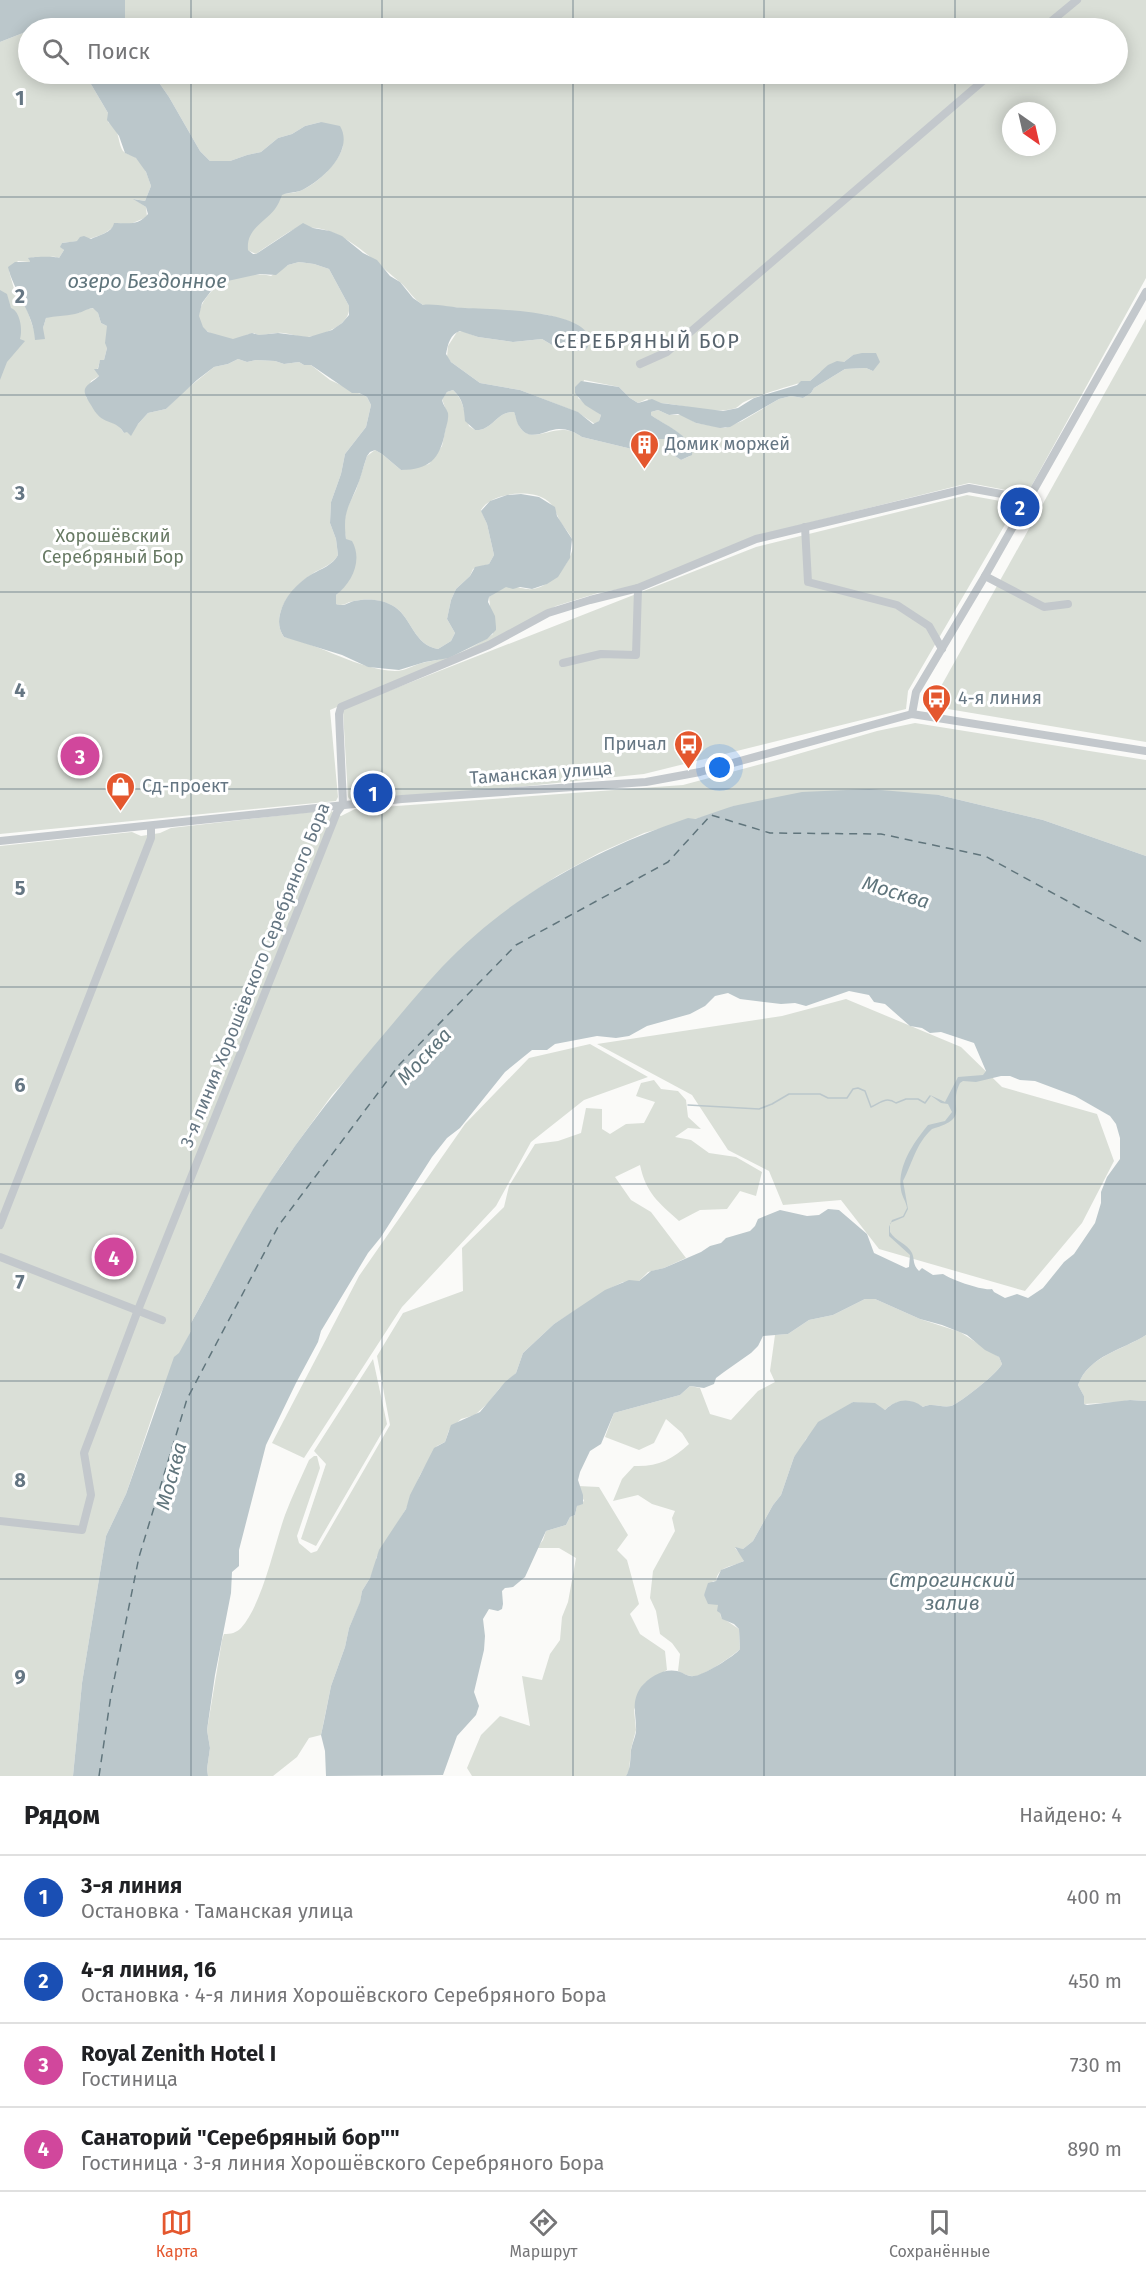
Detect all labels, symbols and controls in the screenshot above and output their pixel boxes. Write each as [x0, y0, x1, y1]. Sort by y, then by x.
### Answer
search box [18, 18, 1128, 84]
icon: search [39, 35, 72, 68]
text: Поиск [87, 38, 150, 65]
text: 1 [15, 86, 25, 110]
north arrow [1002, 102, 1056, 156]
water label: озеро Бездонное [67, 269, 227, 293]
text: 2 [15, 284, 25, 308]
district label: СЕРЕБРЯНЫЙ БОР [554, 329, 740, 353]
building icon: Домик моржей [628, 428, 660, 470]
place label: Домик моржей [664, 433, 790, 455]
text: 3 [14, 481, 25, 505]
pin: 2 [1000, 484, 1040, 530]
park label: Хорошёвский Серебряный Бор [42, 525, 184, 568]
text: 4 [14, 678, 26, 702]
bus stop icon: 4-я линия [921, 682, 953, 724]
place label: 4-я линия [958, 687, 1042, 709]
bus stop icon: Причал [672, 728, 704, 770]
place label: Причал [603, 733, 667, 755]
pin: 3 [60, 734, 100, 778]
your location [705, 753, 734, 782]
street label: Таманская улица [469, 757, 613, 789]
shop icon: Сд-проект [105, 770, 137, 812]
pin: 1 [354, 770, 392, 816]
place label: Сд-проект [142, 775, 229, 797]
street label: 3-я линия Хорошёвского Серебряного Бора [175, 799, 335, 1151]
water label: Москва [860, 870, 932, 914]
text: 5 [15, 876, 26, 900]
water label: Москва [392, 1023, 456, 1089]
text: 6 [14, 1073, 26, 1097]
pin: 4 [94, 1234, 134, 1280]
text: 7 [15, 1270, 25, 1294]
water label: Москва [150, 1440, 192, 1512]
text: 8 [14, 1468, 26, 1492]
water label: Строгинский залив [889, 1568, 1015, 1615]
text: 9 [14, 1665, 26, 1689]
text: Рядом [24, 1800, 100, 1831]
text: Найдено: 4 [1019, 1803, 1122, 1827]
text: 3-я линия [81, 1872, 182, 1899]
text: 1 [39, 1885, 48, 1909]
text: 400 m [1067, 1885, 1122, 1909]
text: Остановка · Таманская улица [81, 1899, 354, 1923]
text: 4-я линия, 16 [81, 1956, 216, 1983]
text: 2 [38, 1969, 49, 1993]
text: 450 m [1068, 1969, 1122, 1993]
text: Остановка · 4-я линия Хорошёвского Серебряного Бора [81, 1983, 607, 2007]
text: Royal Zenith Hotel I [81, 2040, 276, 2067]
text: 3 [38, 2053, 49, 2077]
text: 730 m [1070, 2053, 1122, 2077]
text: Гостиница [81, 2067, 178, 2091]
text: Санаторий "Серебряный бор"" [81, 2124, 400, 2151]
text: 4 [38, 2137, 49, 2161]
text: 890 m [1067, 2137, 1122, 2161]
text: Гостиница · 3-я линия Хорошёвского Серебряного Бора [81, 2151, 604, 2175]
tab: Карта [156, 2206, 198, 2261]
tab: Маршрут [510, 2206, 578, 2261]
tab: Сохранённые [889, 2206, 990, 2261]

